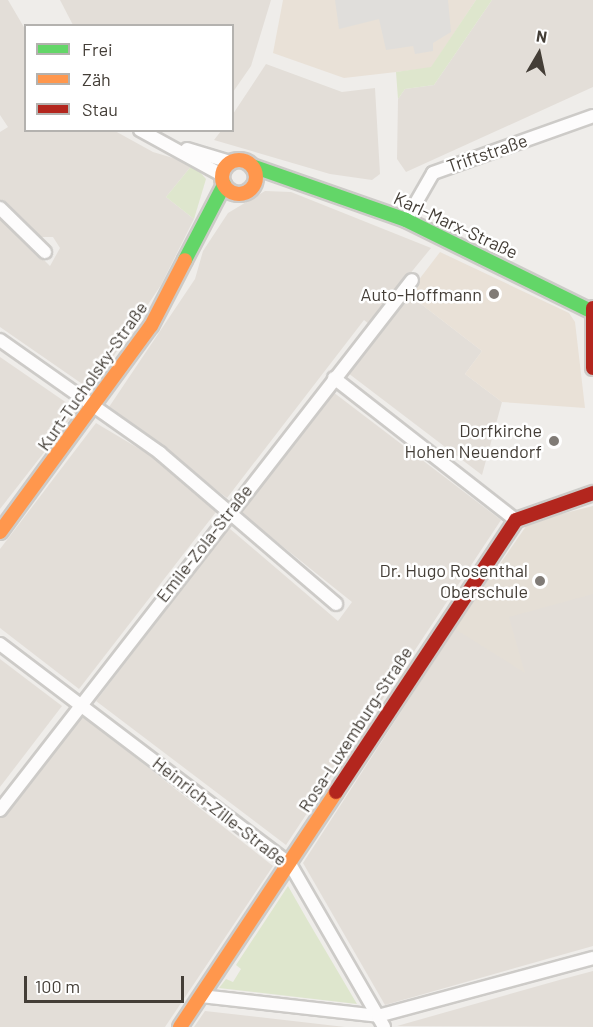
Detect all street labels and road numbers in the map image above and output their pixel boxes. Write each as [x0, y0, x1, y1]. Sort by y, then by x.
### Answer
street label: Triftstraße [444, 129, 530, 177]
street label: Karl-Marx-Straße [391, 187, 521, 263]
street label: Kurt-Tucholsky-Straße [32, 297, 152, 455]
street label: Emile-Zola-Straße [151, 480, 257, 606]
street label: Rosa-Luxemburg-Straße [293, 642, 417, 816]
street label: Heinrich-Zille-Straße [148, 752, 292, 870]

